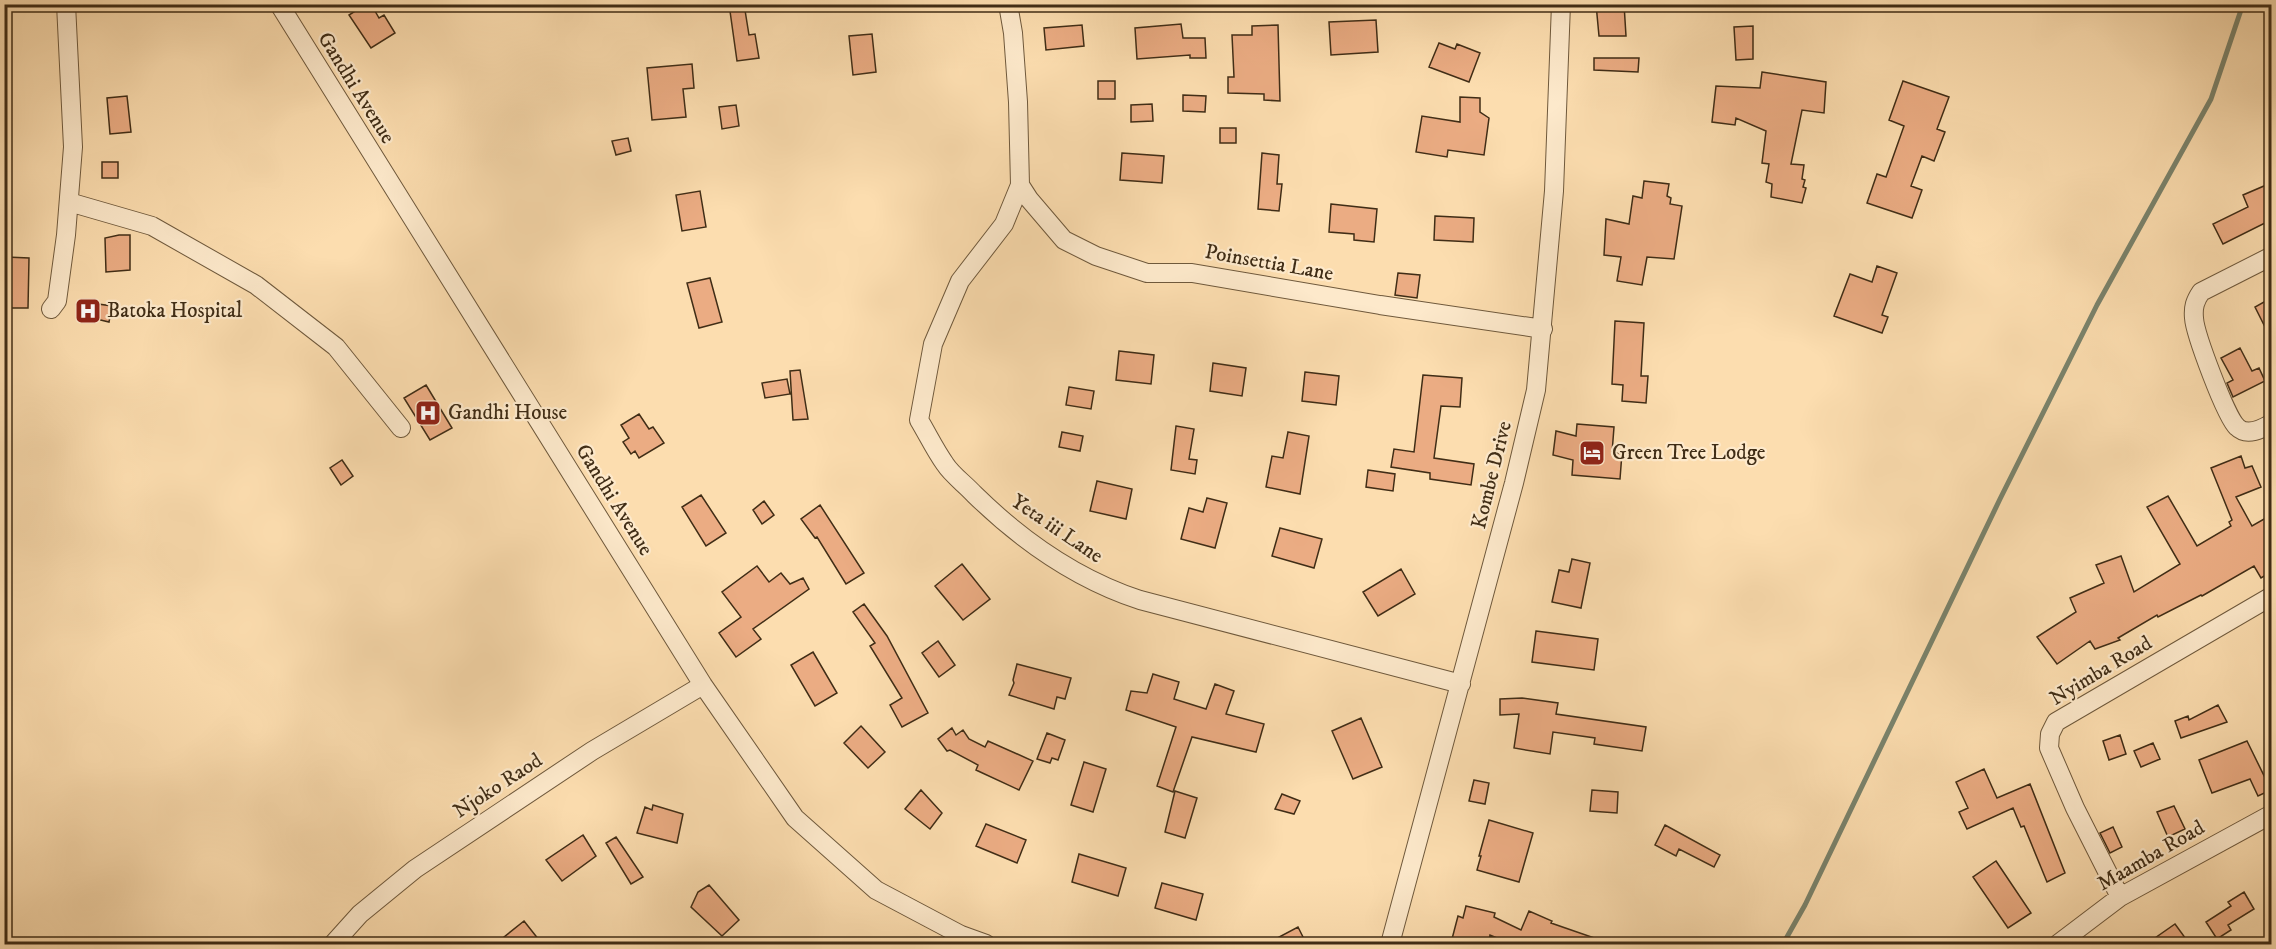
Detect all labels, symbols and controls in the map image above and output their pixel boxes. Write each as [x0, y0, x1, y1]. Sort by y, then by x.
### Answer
street label: Gandhi Avenue [311, 27, 401, 149]
street label: Poinsettia Lane [1203, 239, 1336, 287]
hospital icon: Batoka Hospital [73, 296, 103, 326]
place label: Batoka Hospital [107, 298, 243, 324]
hospital icon: Gandhi House [413, 398, 443, 428]
place label: Gandhi House [448, 400, 568, 426]
street label: Kombe Drive [1466, 418, 1518, 532]
hotel icon: Green Tree Lodge [1577, 438, 1607, 468]
street label: Gandhi Avenue [569, 439, 659, 561]
place label: Green Tree Lodge [1612, 440, 1766, 466]
street label: Yeta iii Lane [1006, 489, 1108, 569]
street label: Nyimba Road [2045, 630, 2157, 712]
street label: Njoko Raod [449, 747, 548, 824]
street label: Maamba Road [2093, 815, 2210, 897]

